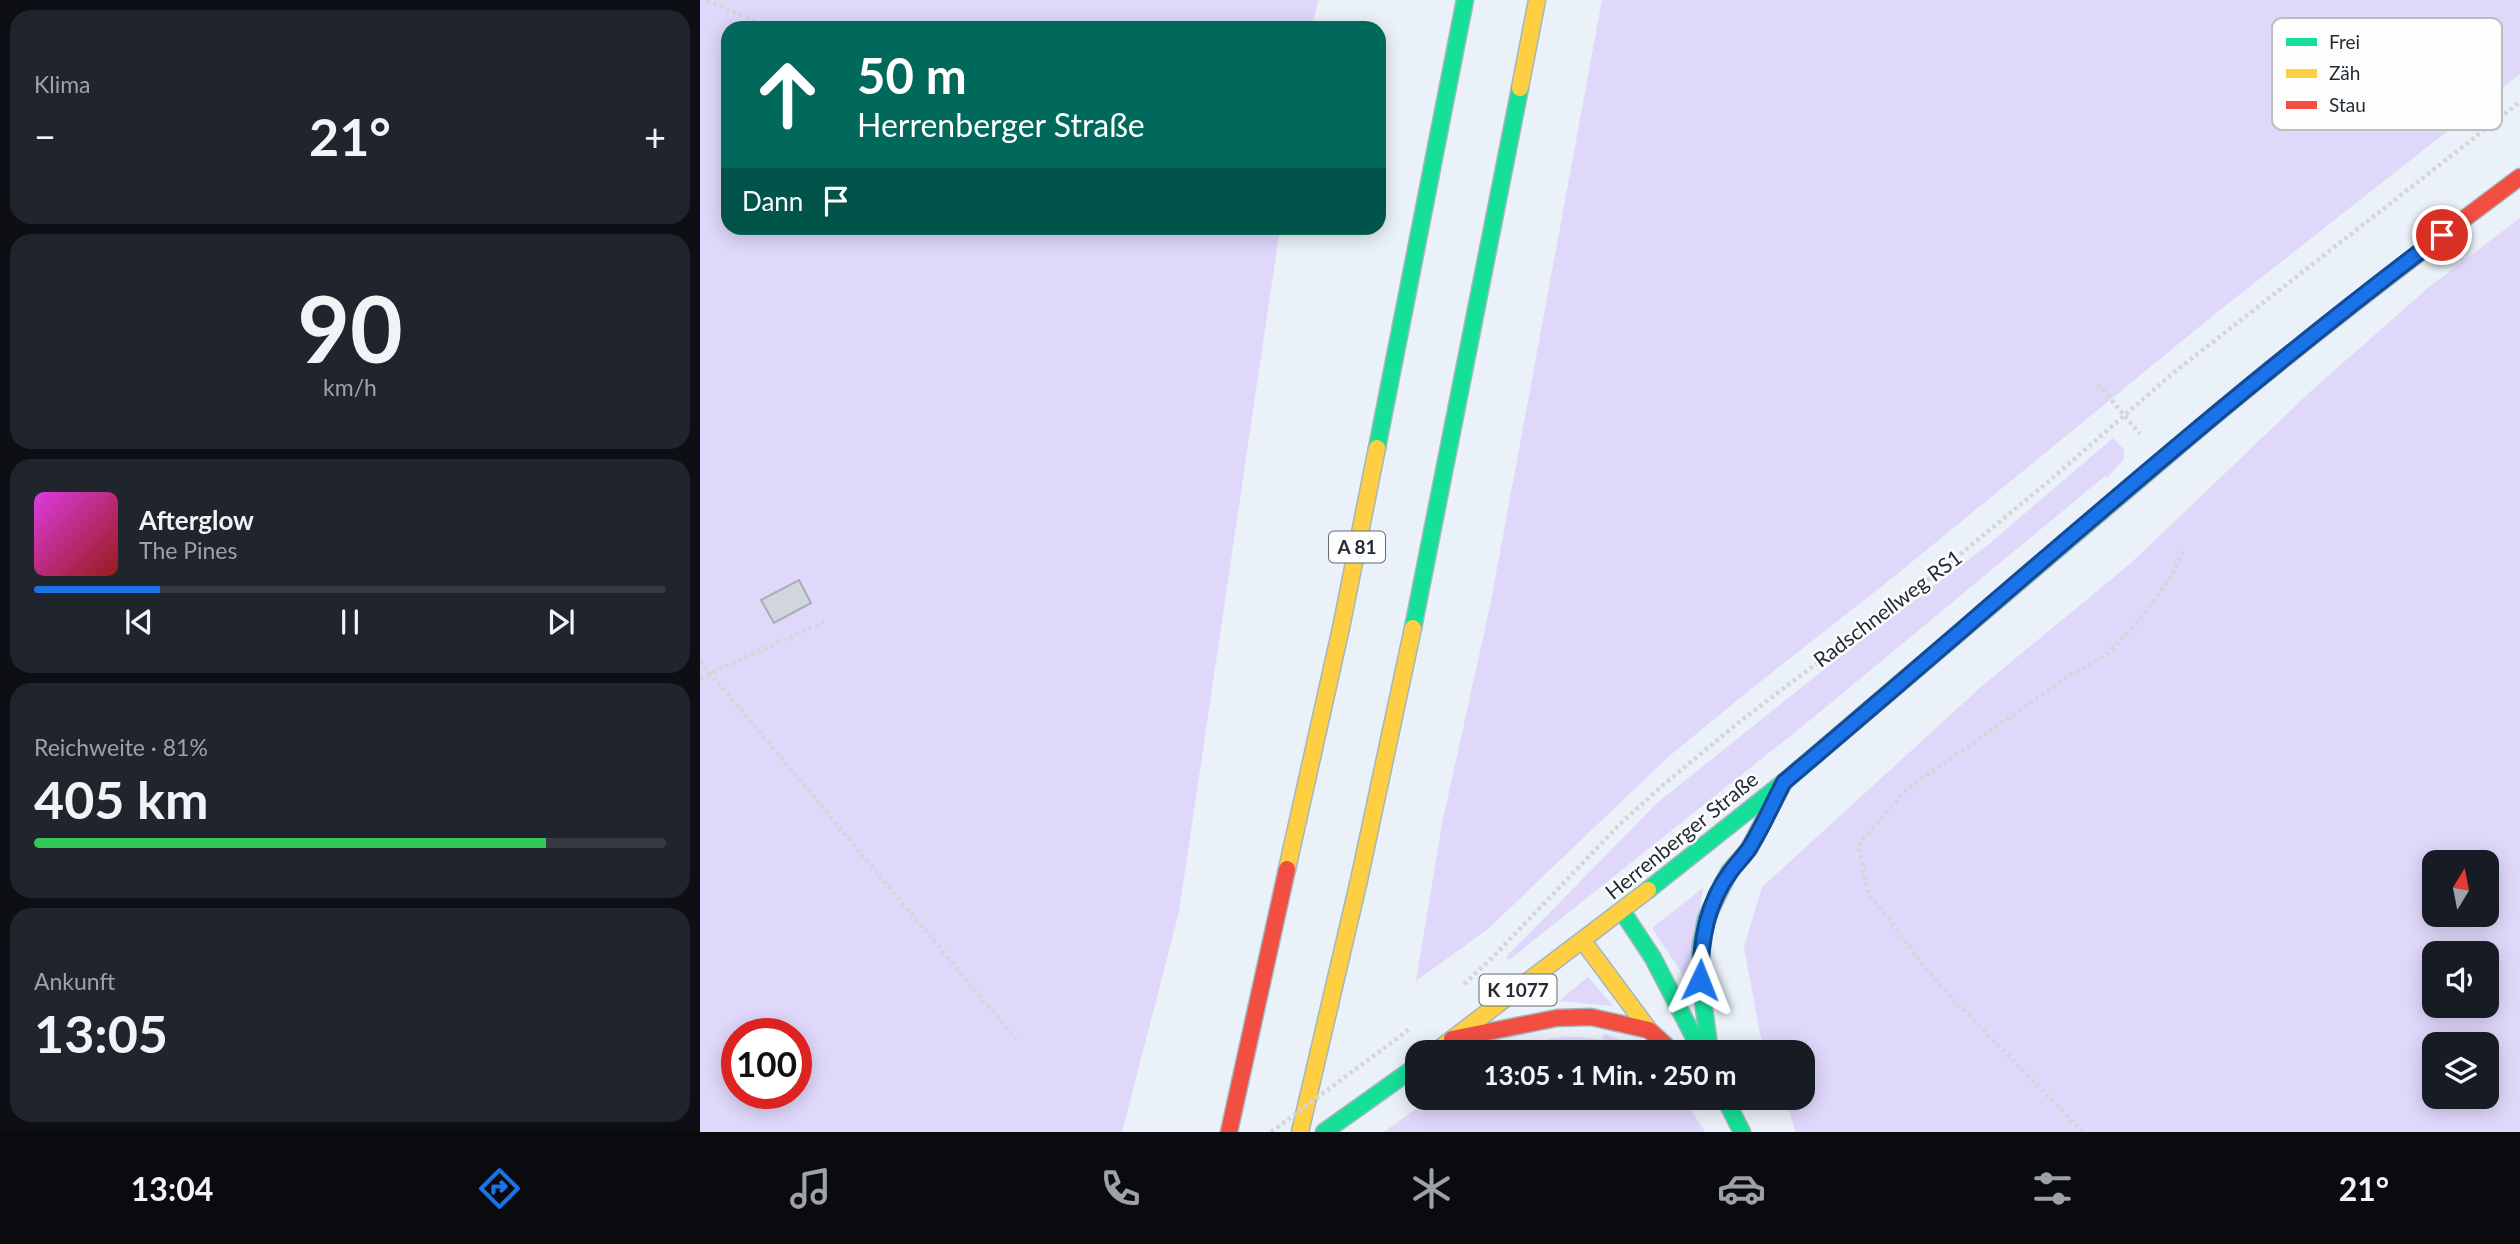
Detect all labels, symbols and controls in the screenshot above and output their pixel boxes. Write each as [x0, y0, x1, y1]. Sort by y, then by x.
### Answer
legend [2272, 18, 2502, 130]
text: Frei [2329, 30, 2360, 53]
text: 50 m [857, 46, 967, 104]
icon: ahead [742, 49, 833, 140]
text: Zäh [2329, 61, 2360, 84]
text: Klima [34, 70, 91, 98]
text: Stau [2329, 93, 2366, 116]
text: 21° [309, 105, 391, 167]
text: Herrenberger Straße [857, 105, 1145, 144]
text: − [34, 113, 56, 159]
text: + [644, 113, 666, 159]
icon: arrive [817, 182, 855, 220]
text: Dann [742, 185, 803, 217]
pin [2412, 205, 2472, 265]
icon: arrive [2423, 216, 2461, 254]
text: 90 [297, 273, 403, 382]
text: km/h [323, 373, 377, 401]
text: Afterglow [139, 504, 254, 536]
road number: A 81 [1329, 532, 1385, 562]
text: The Pines [139, 536, 237, 564]
street label: Radschnellweg RS1 [1808, 544, 1966, 672]
icon: previous [120, 603, 158, 641]
icon: pause [331, 603, 369, 641]
icon: next [542, 603, 580, 641]
text: Reichweite · 81% [34, 733, 208, 761]
street label: Herrenberger Straße [1600, 766, 1762, 904]
text: 405 km [34, 768, 208, 830]
north arrow [2422, 850, 2499, 928]
map controls [2422, 850, 2499, 1109]
button: sound [2422, 941, 2499, 1018]
position arrow [1663, 943, 1737, 1017]
text: Ankunft [34, 967, 115, 995]
road number: K 1077 [1480, 974, 1556, 1006]
text: 13:05 [34, 1002, 168, 1064]
speed limit sign: 100 [721, 1018, 812, 1109]
button: layers [2422, 1032, 2499, 1109]
text: 13:05 · 1 Min. · 250 m [1483, 1059, 1737, 1091]
icon: directions [475, 1164, 524, 1213]
icon: music [786, 1164, 835, 1213]
icon: phone [1096, 1164, 1145, 1213]
icon: climate [1407, 1164, 1456, 1213]
icon: car [1717, 1164, 1766, 1213]
icon: filters [2028, 1164, 2077, 1213]
text: 13:04 [131, 1169, 213, 1208]
text: 21° [2339, 1169, 2389, 1208]

